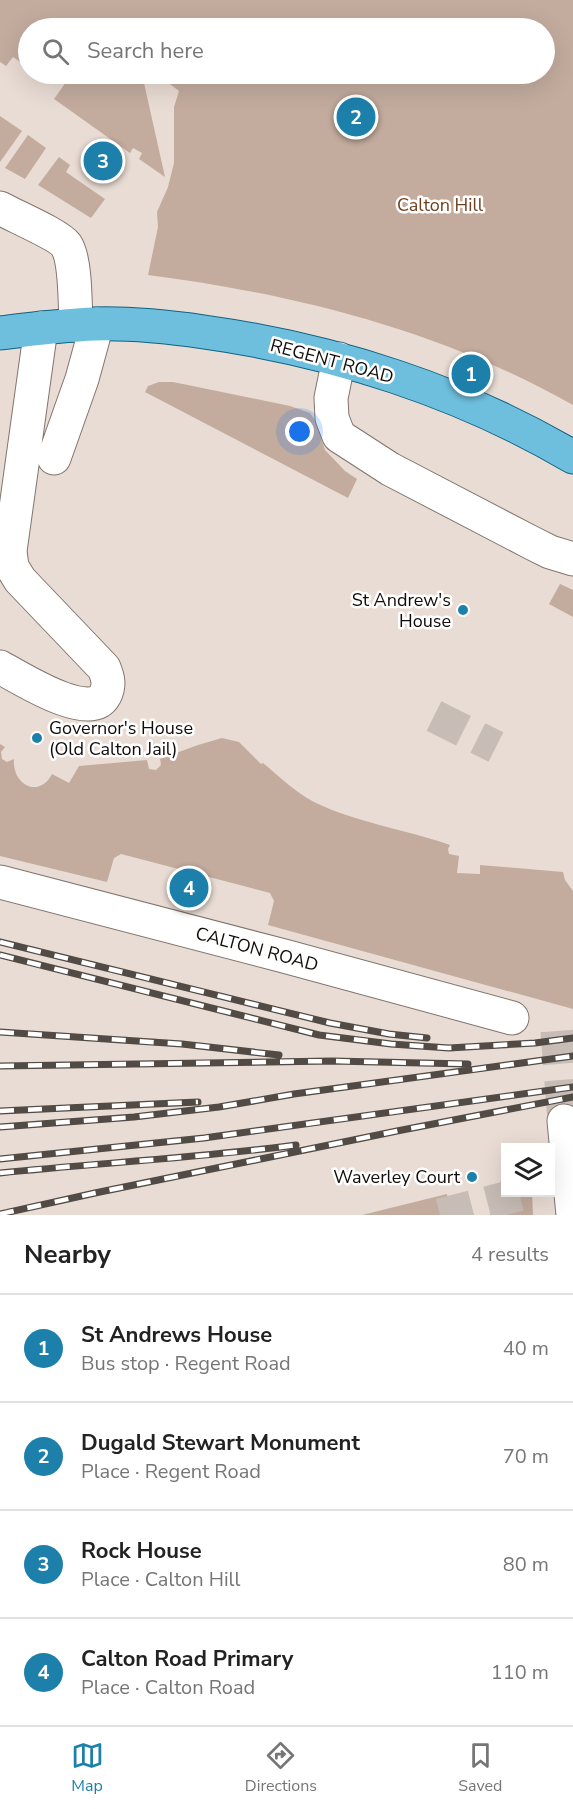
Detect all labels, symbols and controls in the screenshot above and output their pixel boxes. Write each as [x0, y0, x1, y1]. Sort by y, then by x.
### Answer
search box [18, 18, 555, 84]
icon: search [39, 35, 72, 68]
text: Search here [87, 36, 204, 66]
pin: 2 [336, 94, 376, 140]
pin: 3 [84, 138, 122, 184]
park label: Calton Hill [397, 193, 484, 217]
street label: REGENT ROAD [268, 333, 396, 389]
pin: 1 [452, 352, 490, 397]
your location [285, 417, 314, 446]
place label: St Andrew's House [352, 588, 451, 633]
marker: St Andrew's House [456, 603, 470, 617]
place label: Governor's House (Old Calton Jail) [49, 716, 193, 761]
marker: Governor's House (Old Calton Jail) [30, 731, 44, 745]
pin: 4 [170, 866, 208, 910]
street label: CALTON ROAD [193, 921, 321, 977]
map controls [501, 1143, 555, 1197]
button: layers [501, 1143, 555, 1197]
place label: Waverley Court [333, 1165, 461, 1189]
marker: Waverley Court [465, 1170, 479, 1184]
text: Nearby [24, 1237, 111, 1272]
text: 4 results [471, 1241, 549, 1268]
text: St Andrews House [81, 1320, 272, 1350]
text: 1 [38, 1335, 50, 1362]
text: 40 m [503, 1335, 549, 1362]
text: Bus stop · Regent Road [81, 1350, 291, 1377]
text: Dugald Stewart Monument [81, 1428, 360, 1458]
text: 2 [38, 1443, 50, 1470]
text: 70 m [503, 1443, 549, 1470]
text: Place · Regent Road [81, 1458, 261, 1485]
text: Rock House [81, 1536, 202, 1566]
text: 3 [38, 1551, 50, 1578]
text: 80 m [503, 1551, 549, 1578]
text: Place · Calton Hill [81, 1566, 240, 1593]
text: Calton Road Primary [81, 1644, 293, 1674]
text: 4 [38, 1659, 50, 1686]
text: 110 m [491, 1659, 549, 1686]
text: Place · Calton Road [81, 1674, 255, 1701]
tab: Map [71, 1739, 104, 1797]
tab: Directions [245, 1739, 317, 1797]
tab: Saved [458, 1739, 502, 1797]

